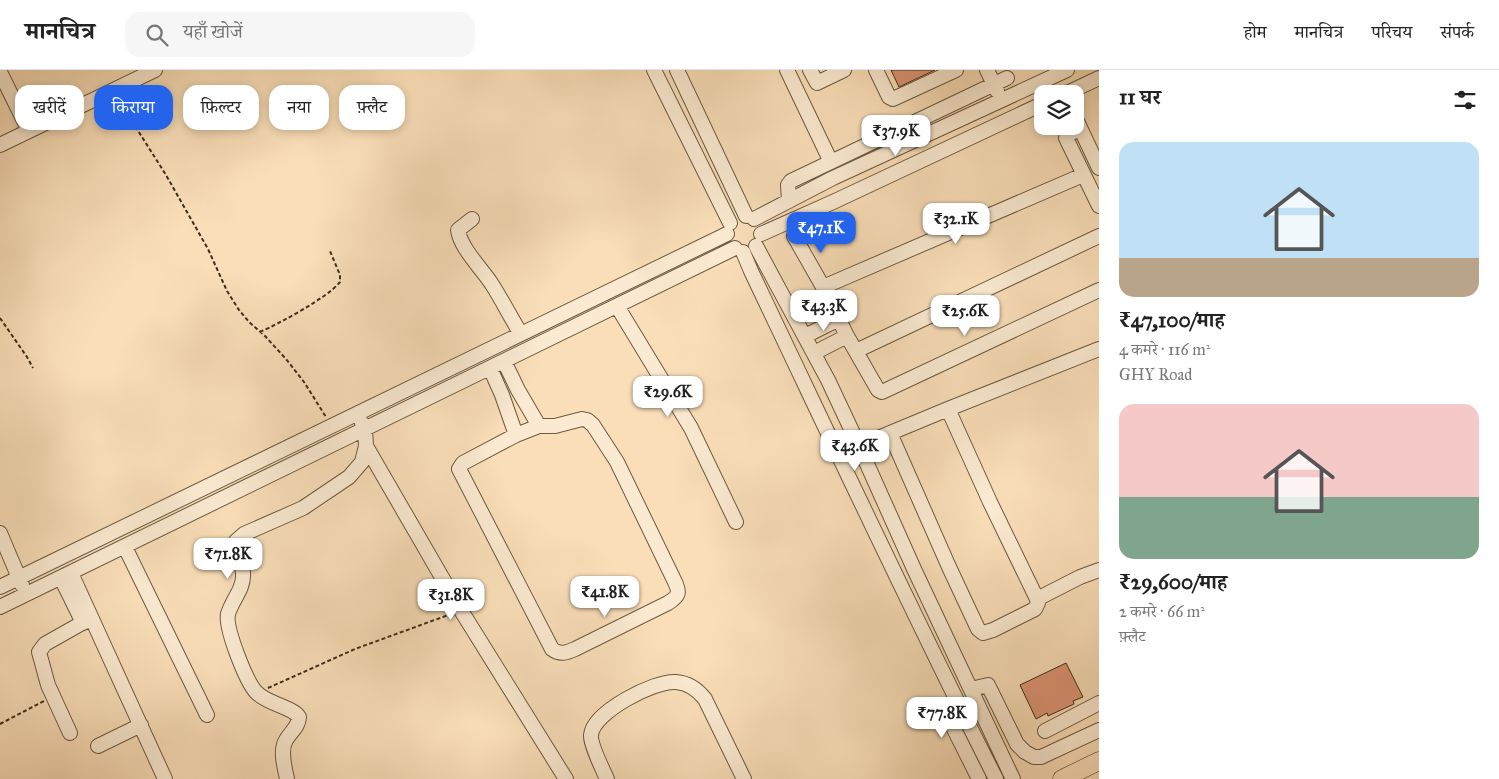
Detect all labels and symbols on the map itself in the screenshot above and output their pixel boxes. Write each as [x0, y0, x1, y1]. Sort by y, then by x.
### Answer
pin: ₹37.9K [855, 114, 937, 157]
pin: ₹32.1K [915, 202, 997, 245]
pin: ₹47.1K [780, 212, 862, 254]
pin: ₹43.3K [783, 290, 865, 332]
pin: ₹25.6K [924, 294, 1006, 337]
pin: ₹29.6K [627, 376, 709, 418]
pin: ₹43.6K [814, 430, 896, 472]
pin: ₹71.8K [187, 538, 269, 580]
pin: ₹41.8K [564, 576, 646, 618]
pin: ₹31.8K [410, 578, 492, 621]
pin: ₹77.8K [901, 696, 983, 739]

